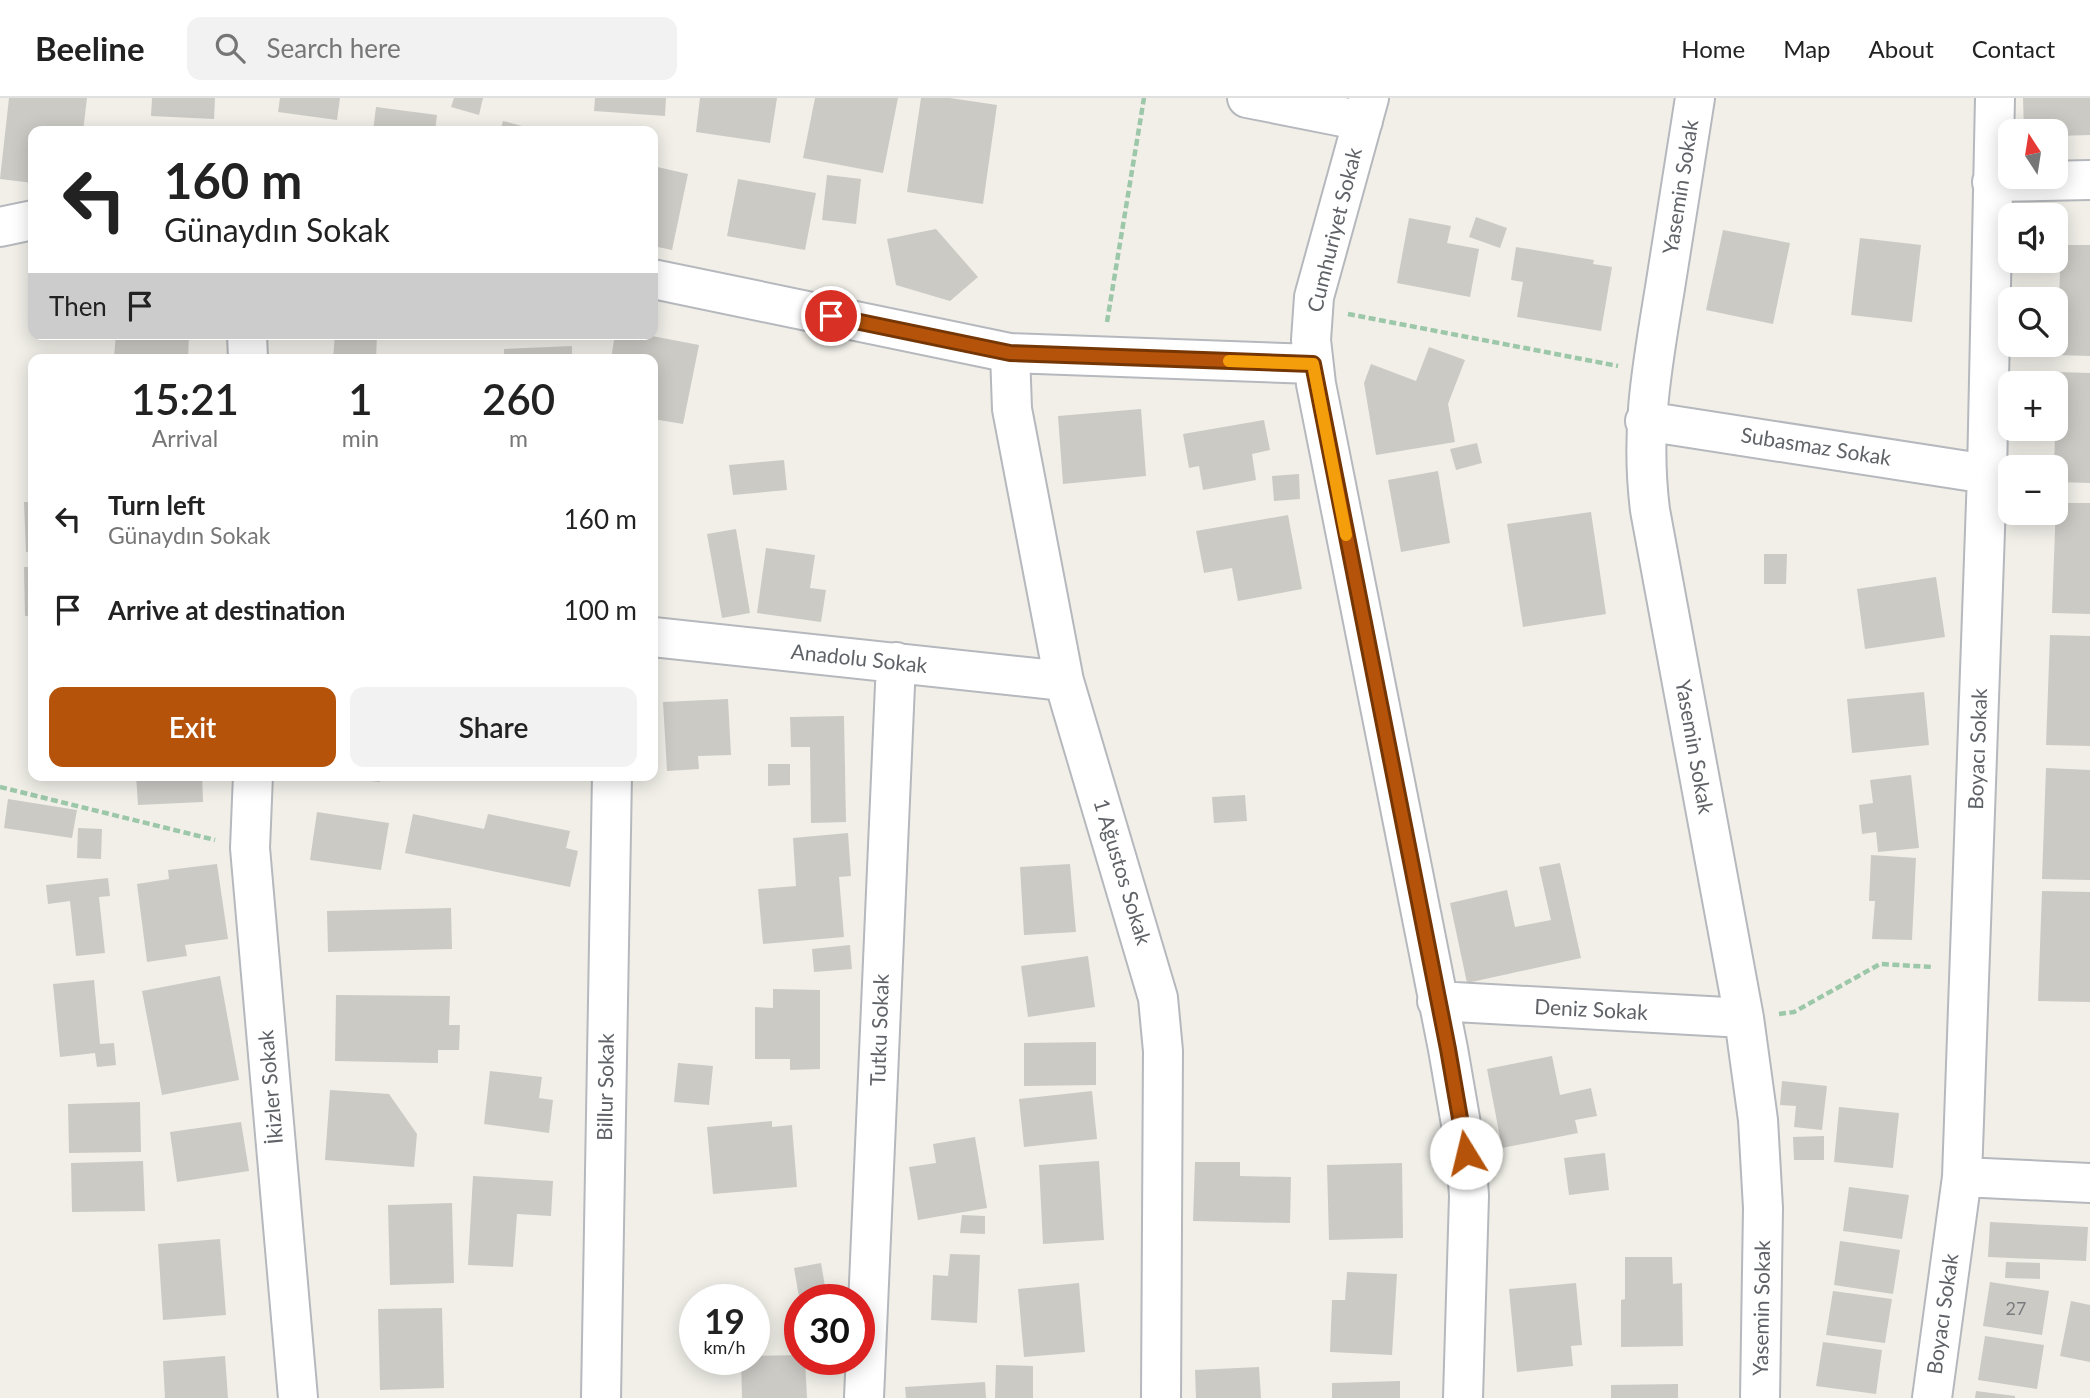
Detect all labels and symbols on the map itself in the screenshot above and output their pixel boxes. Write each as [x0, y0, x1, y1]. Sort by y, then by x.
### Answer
street label: Yasemin Sokak [1657, 117, 1703, 256]
north arrow [1998, 119, 2068, 189]
street label: Cumhuriyet Sokak [1301, 145, 1366, 314]
pin [801, 286, 861, 346]
street label: Subasmaz Sokak [1739, 421, 1893, 470]
street label: Anadolu Sokak [790, 638, 929, 677]
street label: Yasemin Sokak [1671, 678, 1720, 816]
street label: Boyacı Sokak [1962, 687, 1991, 810]
street label: 1 Ağustos Sokak [1089, 795, 1158, 948]
street label: Tutku Sokak [864, 973, 893, 1086]
street label: Deniz Sokak [1534, 993, 1649, 1024]
street label: İkizler Sokak [252, 1029, 287, 1145]
street label: Billur Sokak [591, 1033, 618, 1141]
position arrow [1429, 1116, 1503, 1190]
street label: Yasemin Sokak [1747, 1240, 1774, 1376]
street label: Boyacı Sokak [1921, 1252, 1962, 1376]
speed limit sign: 30 [784, 1284, 875, 1375]
house number: 27 [2006, 1297, 2026, 1319]

